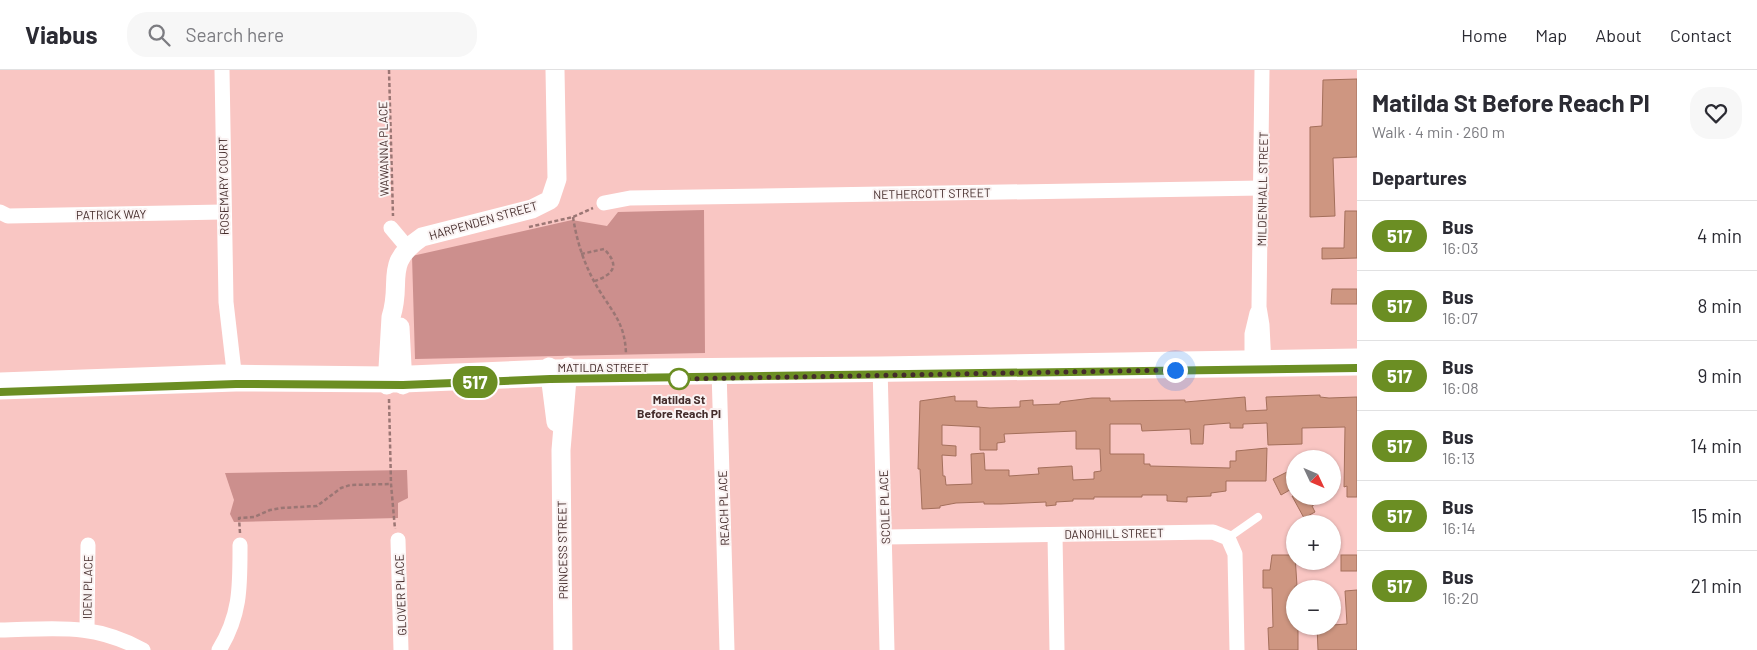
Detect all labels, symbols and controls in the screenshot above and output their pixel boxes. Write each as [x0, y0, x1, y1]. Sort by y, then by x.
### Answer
search box [127, 12, 477, 57]
text: Viabus [25, 20, 97, 49]
icon: search [145, 21, 173, 49]
text: Search here [185, 23, 284, 46]
text: Home [1461, 24, 1507, 46]
text: Map [1535, 24, 1567, 46]
text: About [1595, 24, 1642, 46]
text: Contact [1670, 24, 1732, 46]
button: heart [1690, 87, 1742, 139]
text: Matilda St Before Reach Pl [1372, 88, 1650, 117]
street label: WAWANNA PLACE [375, 102, 391, 196]
text: Walk · 4 min · 260 m [1372, 122, 1505, 141]
street label: MILDENHALL STREET [1254, 131, 1270, 247]
street label: ROSEMARY COURT [215, 137, 231, 235]
text: Departures [1372, 166, 1467, 189]
street label: NETHERCOTT STREET [873, 185, 991, 201]
street label: HARPENDEN STREET [427, 198, 539, 242]
street label: PATRICK WAY [76, 206, 146, 222]
text: Bus [1442, 215, 1474, 238]
text: 4 min [1697, 224, 1742, 247]
text: 517 [1387, 225, 1412, 247]
text: 16:03 [1442, 238, 1479, 257]
text: Bus [1442, 285, 1474, 308]
text: 8 min [1698, 294, 1742, 317]
text: 517 [1387, 295, 1412, 317]
text: 16:07 [1442, 308, 1478, 327]
text: Bus [1442, 355, 1474, 378]
your location [1163, 358, 1188, 383]
street label: MATILDA STREET [558, 360, 649, 374]
text: 9 min [1698, 364, 1742, 387]
text: 517 [1387, 365, 1412, 387]
line badge: 517 [446, 366, 504, 398]
marker: Matilda St Before Reach Pl [668, 368, 690, 390]
text: 517 [463, 371, 487, 393]
text: 16:08 [1442, 378, 1479, 397]
place label: Matilda St Before Reach Pl [637, 392, 721, 420]
text: Bus [1442, 425, 1474, 448]
text: 14 min [1690, 434, 1742, 457]
text: 517 [1387, 435, 1412, 457]
text: 16:13 [1442, 448, 1475, 467]
north arrow [1286, 450, 1341, 505]
map controls [1286, 450, 1341, 635]
street label: REACH PLACE [715, 470, 731, 546]
street label: SCOLE PLACE [876, 470, 892, 544]
text: Bus [1442, 495, 1474, 518]
street label: PRINCESS STREET [554, 500, 570, 600]
text: 15 min [1691, 504, 1742, 527]
text: 517 [1387, 505, 1412, 527]
button: + [1286, 515, 1341, 570]
text: 16:14 [1442, 518, 1476, 537]
street label: DANOHILL STREET [1064, 525, 1164, 541]
street label: GLOVER PLACE [392, 554, 408, 636]
street label: IDEN PLACE [79, 555, 95, 619]
text: Bus [1442, 565, 1474, 588]
text: 21 min [1691, 574, 1742, 597]
text: 517 [1387, 575, 1412, 597]
button: − [1286, 580, 1341, 635]
text: 16:20 [1442, 588, 1479, 607]

